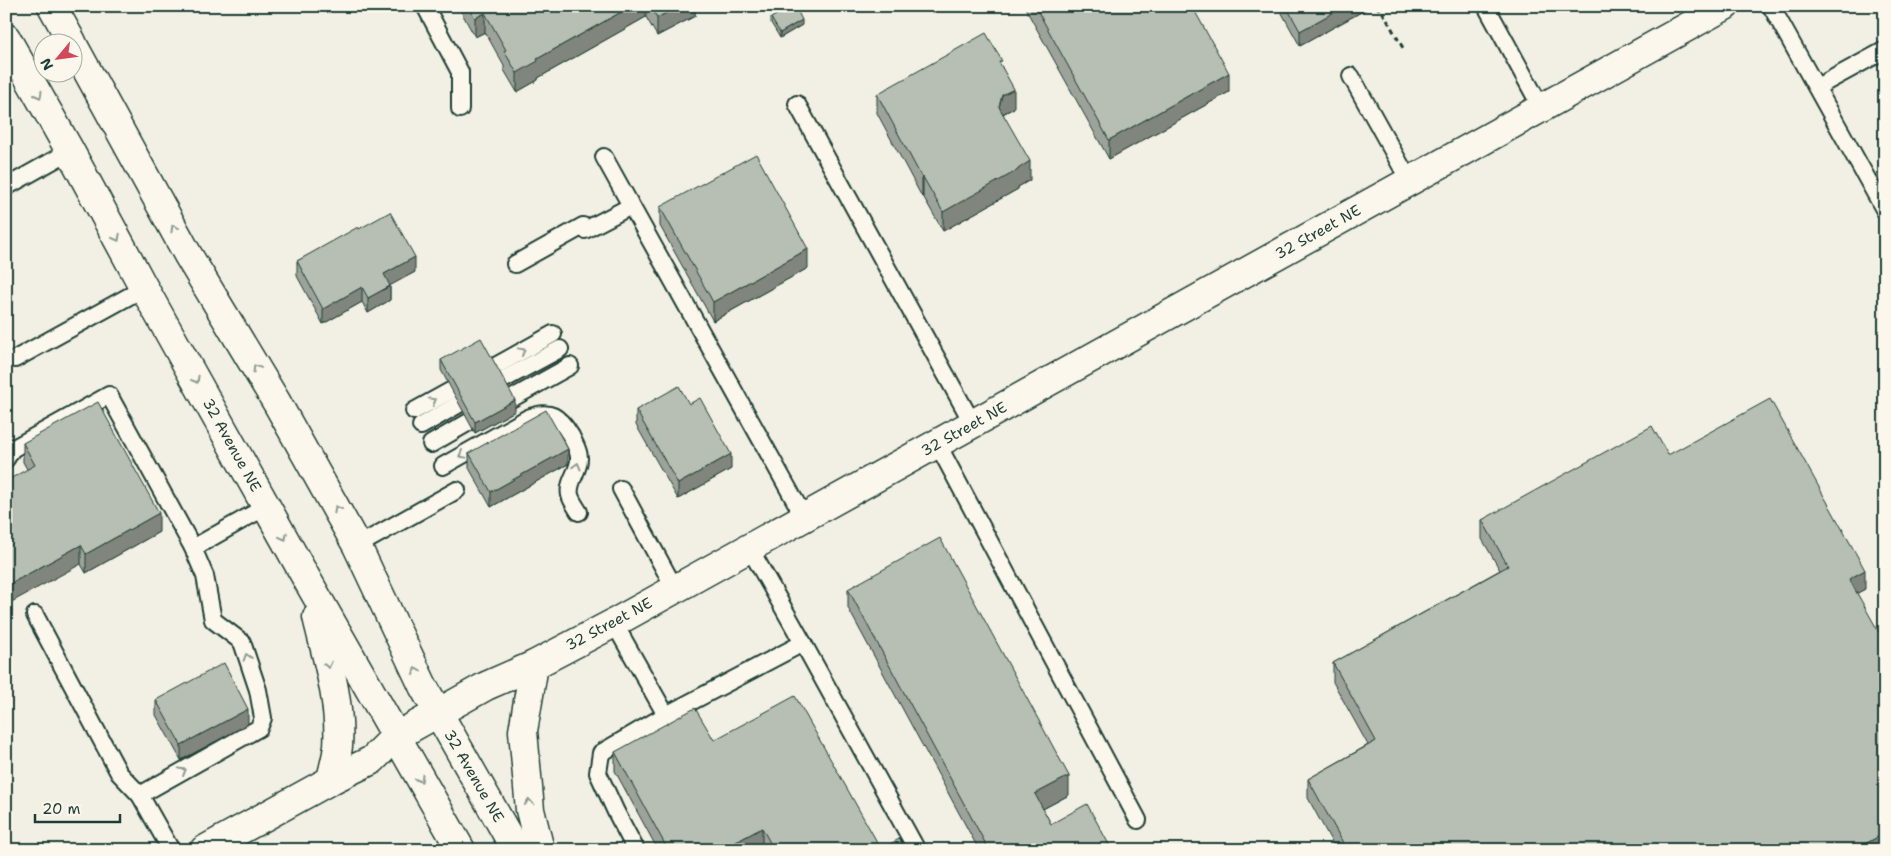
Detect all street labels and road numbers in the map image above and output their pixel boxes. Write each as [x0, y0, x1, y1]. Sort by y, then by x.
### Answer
street label: 32 Street NE [1272, 200, 1364, 264]
street label: 32 Avenue NE [198, 395, 266, 495]
street label: 32 Street NE [918, 397, 1010, 461]
street label: 32 Street NE [562, 593, 656, 655]
street label: 32 Avenue NE [439, 726, 509, 826]

